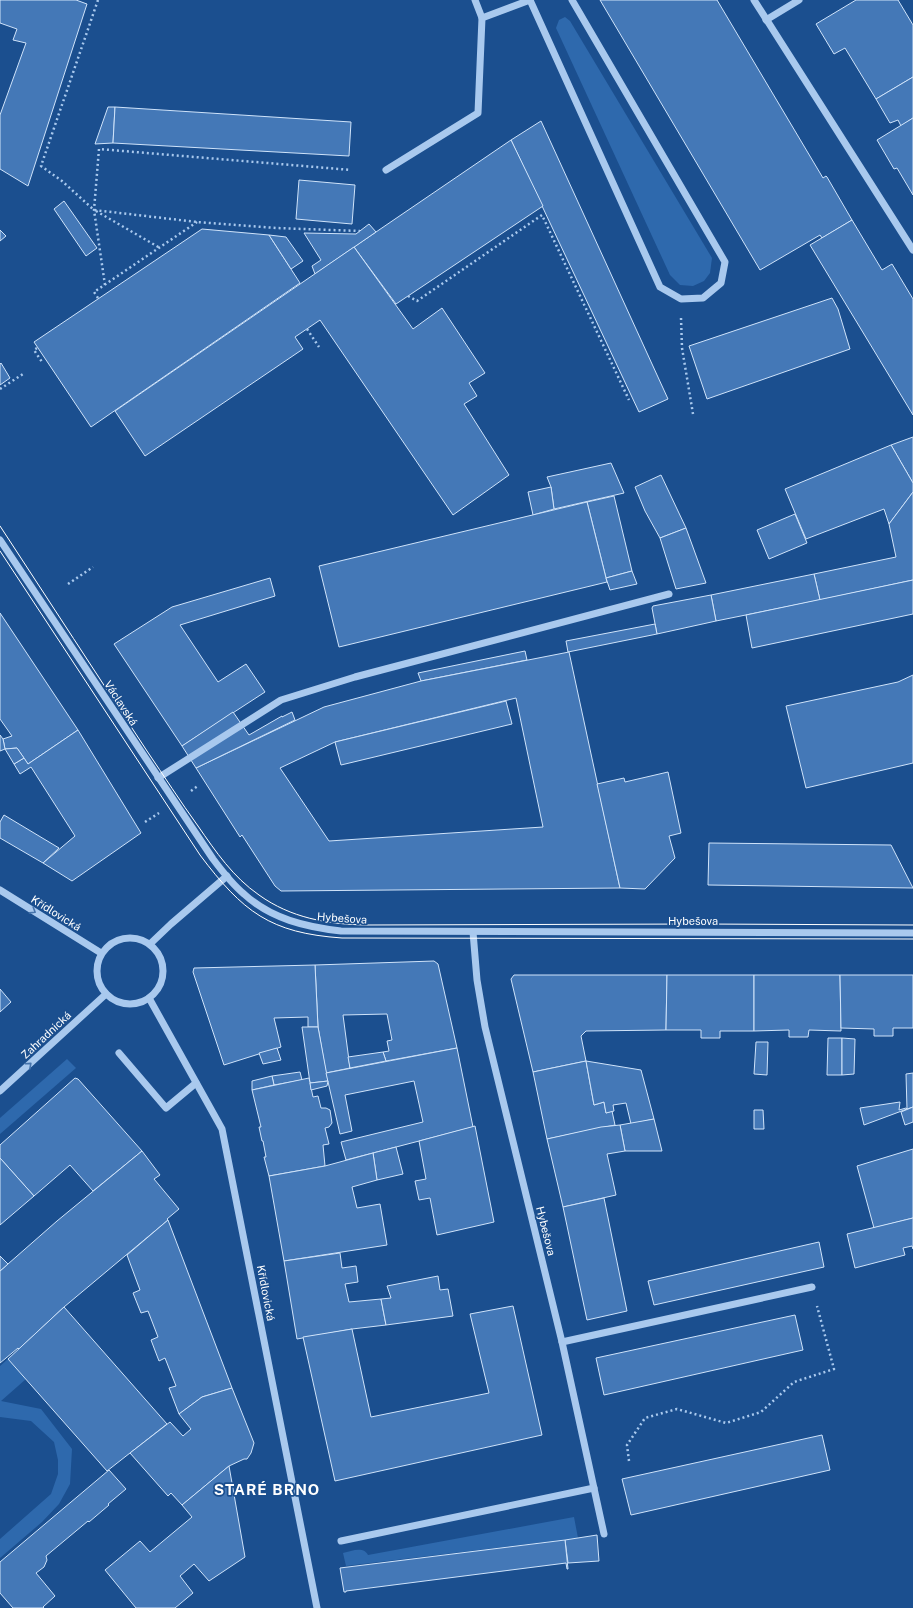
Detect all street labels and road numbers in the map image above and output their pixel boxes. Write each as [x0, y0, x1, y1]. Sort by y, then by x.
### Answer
street label: Václavská [102, 678, 140, 728]
street label: Křídlovická [29, 893, 83, 933]
street label: Hybešova [317, 910, 367, 926]
street label: Hybešova [668, 915, 718, 927]
street label: Zahradnická [19, 1009, 73, 1061]
street label: Hybešova [534, 1205, 558, 1257]
street label: Křídlovická [255, 1264, 277, 1322]

